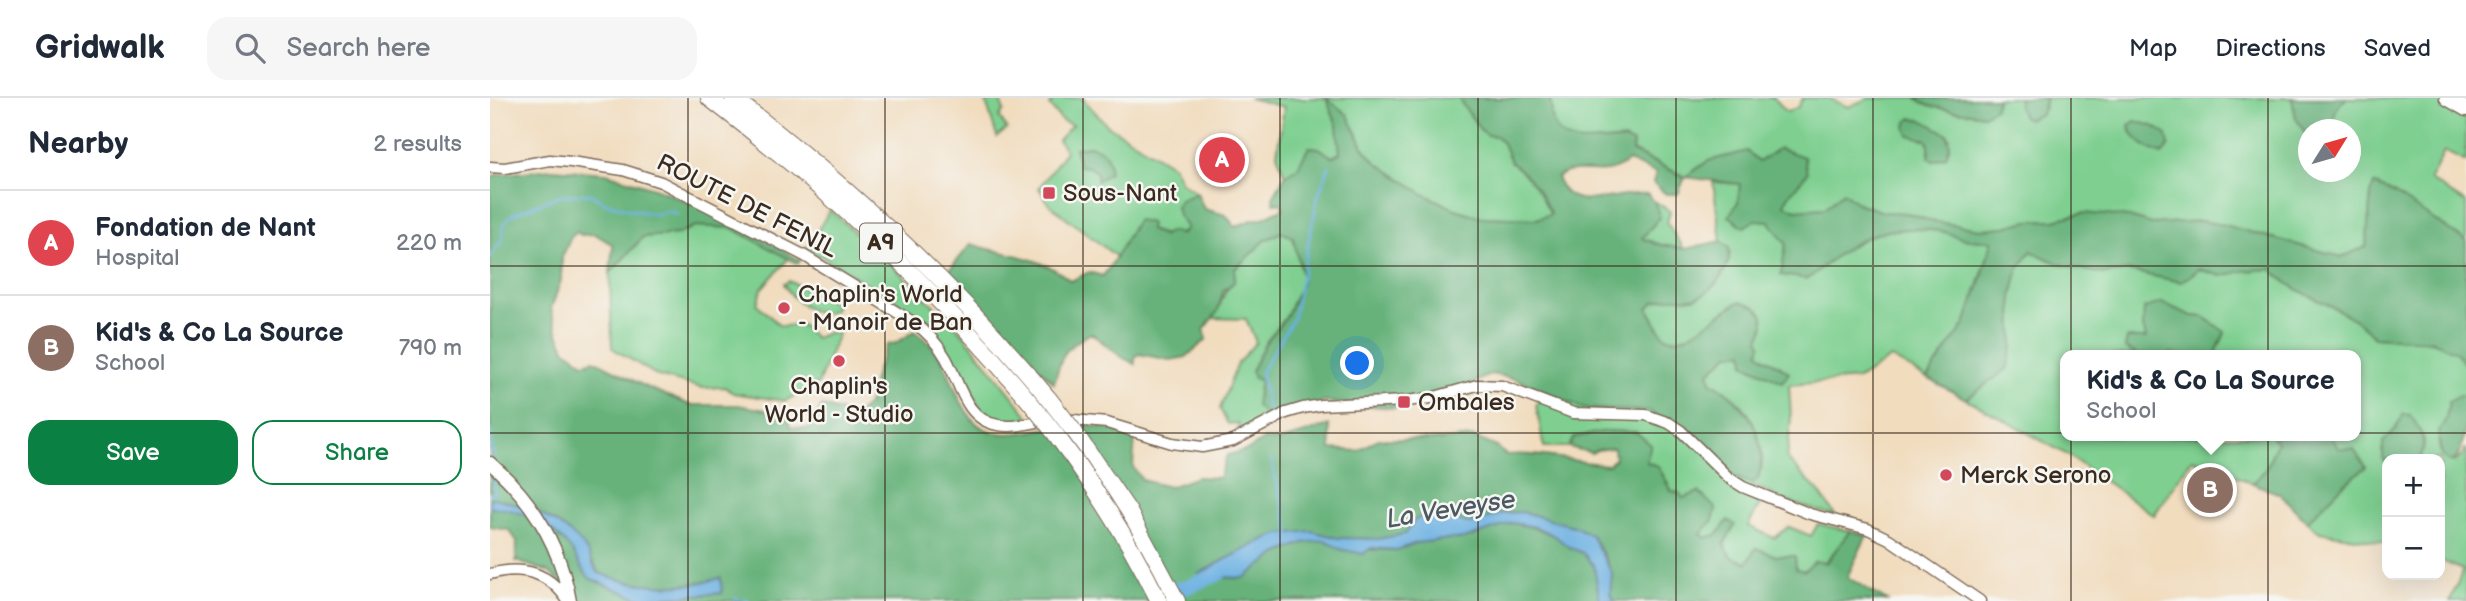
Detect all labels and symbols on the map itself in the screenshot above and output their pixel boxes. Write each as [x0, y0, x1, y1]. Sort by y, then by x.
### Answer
north arrow [2298, 119, 2361, 182]
pin: A [1199, 134, 1245, 186]
street label: ROUTE DE FENIL [652, 148, 842, 264]
place label: Sous-Nant [1063, 179, 1178, 208]
marker: Sous-Nant [1041, 185, 1057, 201]
road number: A9 [860, 224, 902, 262]
place label: Chaplin's World - Manoir de Ban [798, 280, 973, 337]
marker: Chaplin's World - Manoir de Ban [776, 300, 792, 316]
your location [1340, 346, 1374, 380]
marker: Chaplin's World - Studio [831, 353, 847, 369]
place label: Chaplin's World - Studio [764, 372, 914, 429]
place label: Ombales [1418, 388, 1515, 417]
marker: Ombales [1396, 394, 1412, 410]
place label: Merck Serono [1960, 461, 2111, 490]
pin: B [2187, 464, 2233, 516]
marker: Merck Serono [1938, 467, 1954, 483]
water label: La Veveyse [1384, 484, 1518, 536]

